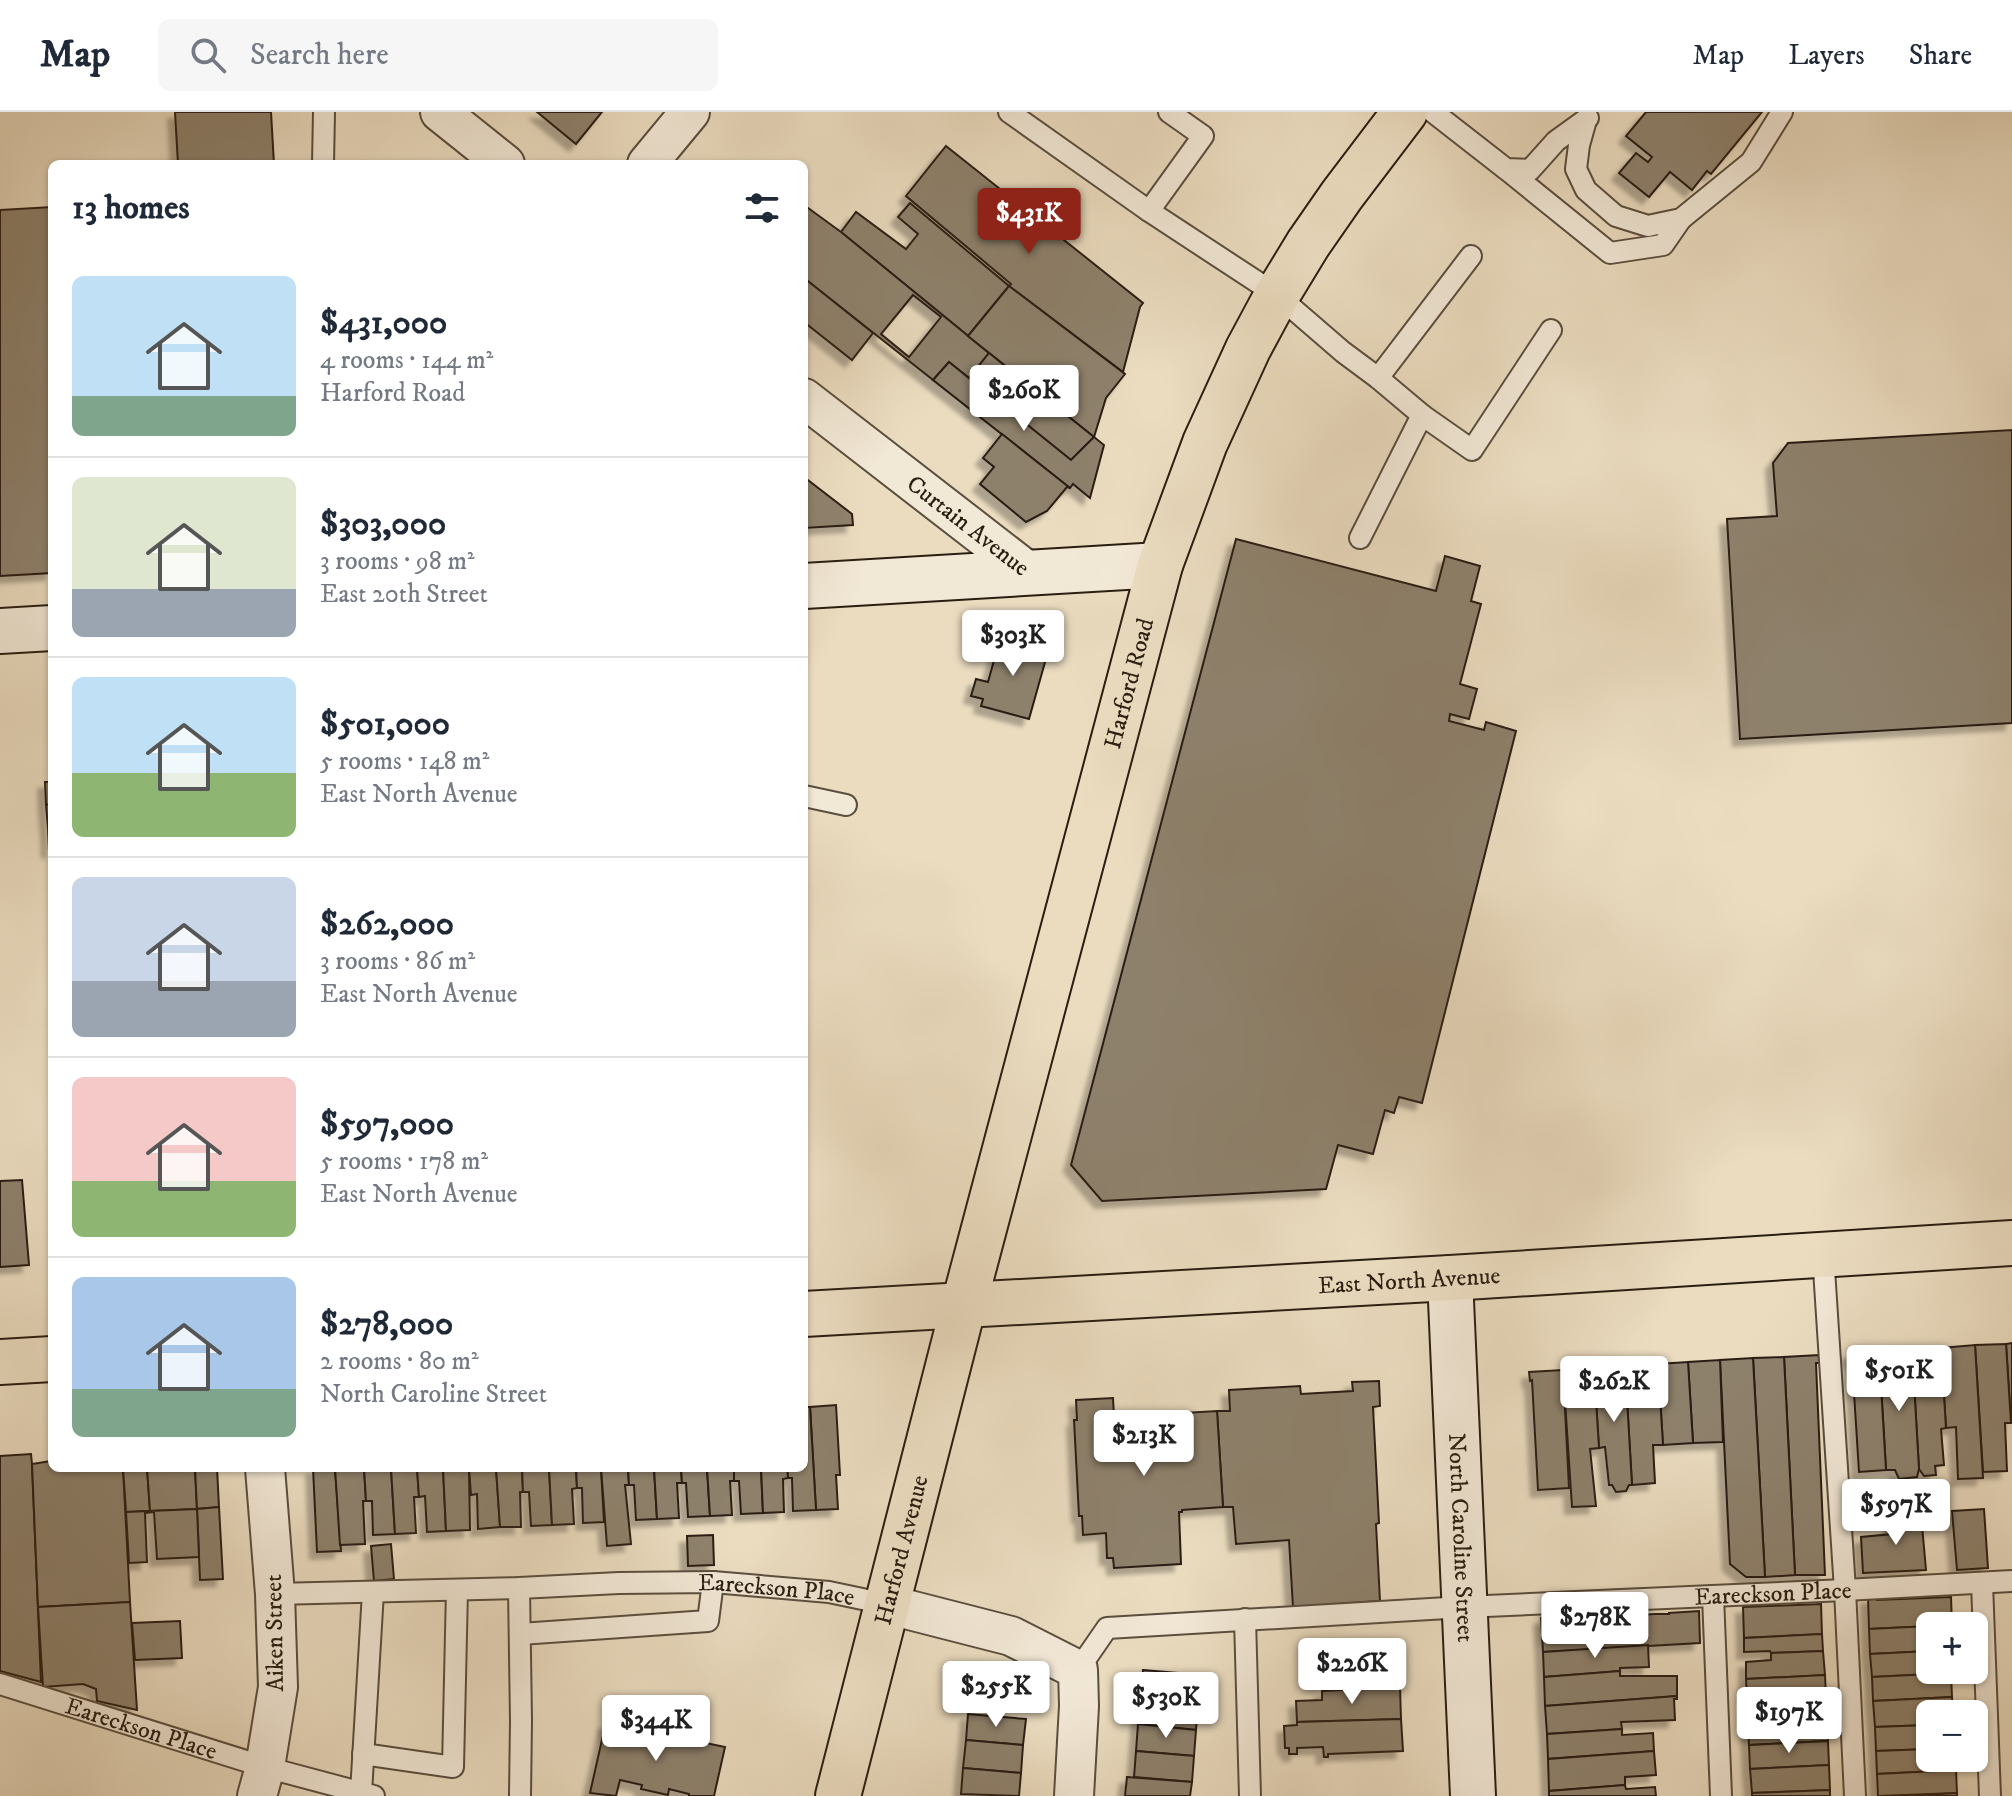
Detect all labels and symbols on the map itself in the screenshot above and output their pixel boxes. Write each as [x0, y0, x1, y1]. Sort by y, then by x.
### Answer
pin: $431K [973, 188, 1085, 256]
pin: $260K [968, 365, 1080, 433]
street label: Curtain Avenue [900, 469, 1035, 583]
pin: $303K [957, 610, 1069, 678]
street label: Harford Road [1098, 615, 1161, 752]
street label: East North Avenue [1317, 1261, 1501, 1301]
pin: $501K [1843, 1345, 1955, 1413]
pin: $262K [1558, 1356, 1670, 1424]
pin: $213K [1088, 1410, 1200, 1478]
street label: North Caroline Street [1441, 1432, 1480, 1643]
street label: Harford Avenue [868, 1472, 936, 1628]
pin: $597K [1840, 1479, 1952, 1547]
street label: Eareckson Place [698, 1568, 857, 1613]
street label: Aiken Street [259, 1574, 291, 1692]
street label: Eareckson Place [1694, 1576, 1853, 1613]
pin: $278K [1539, 1592, 1651, 1660]
pin: $226K [1296, 1638, 1408, 1706]
pin: $255K [940, 1661, 1052, 1729]
pin: $530K [1110, 1672, 1222, 1740]
pin: $197K [1733, 1687, 1845, 1755]
street label: Eareckson Place [61, 1691, 221, 1767]
pin: $344K [600, 1695, 712, 1763]

